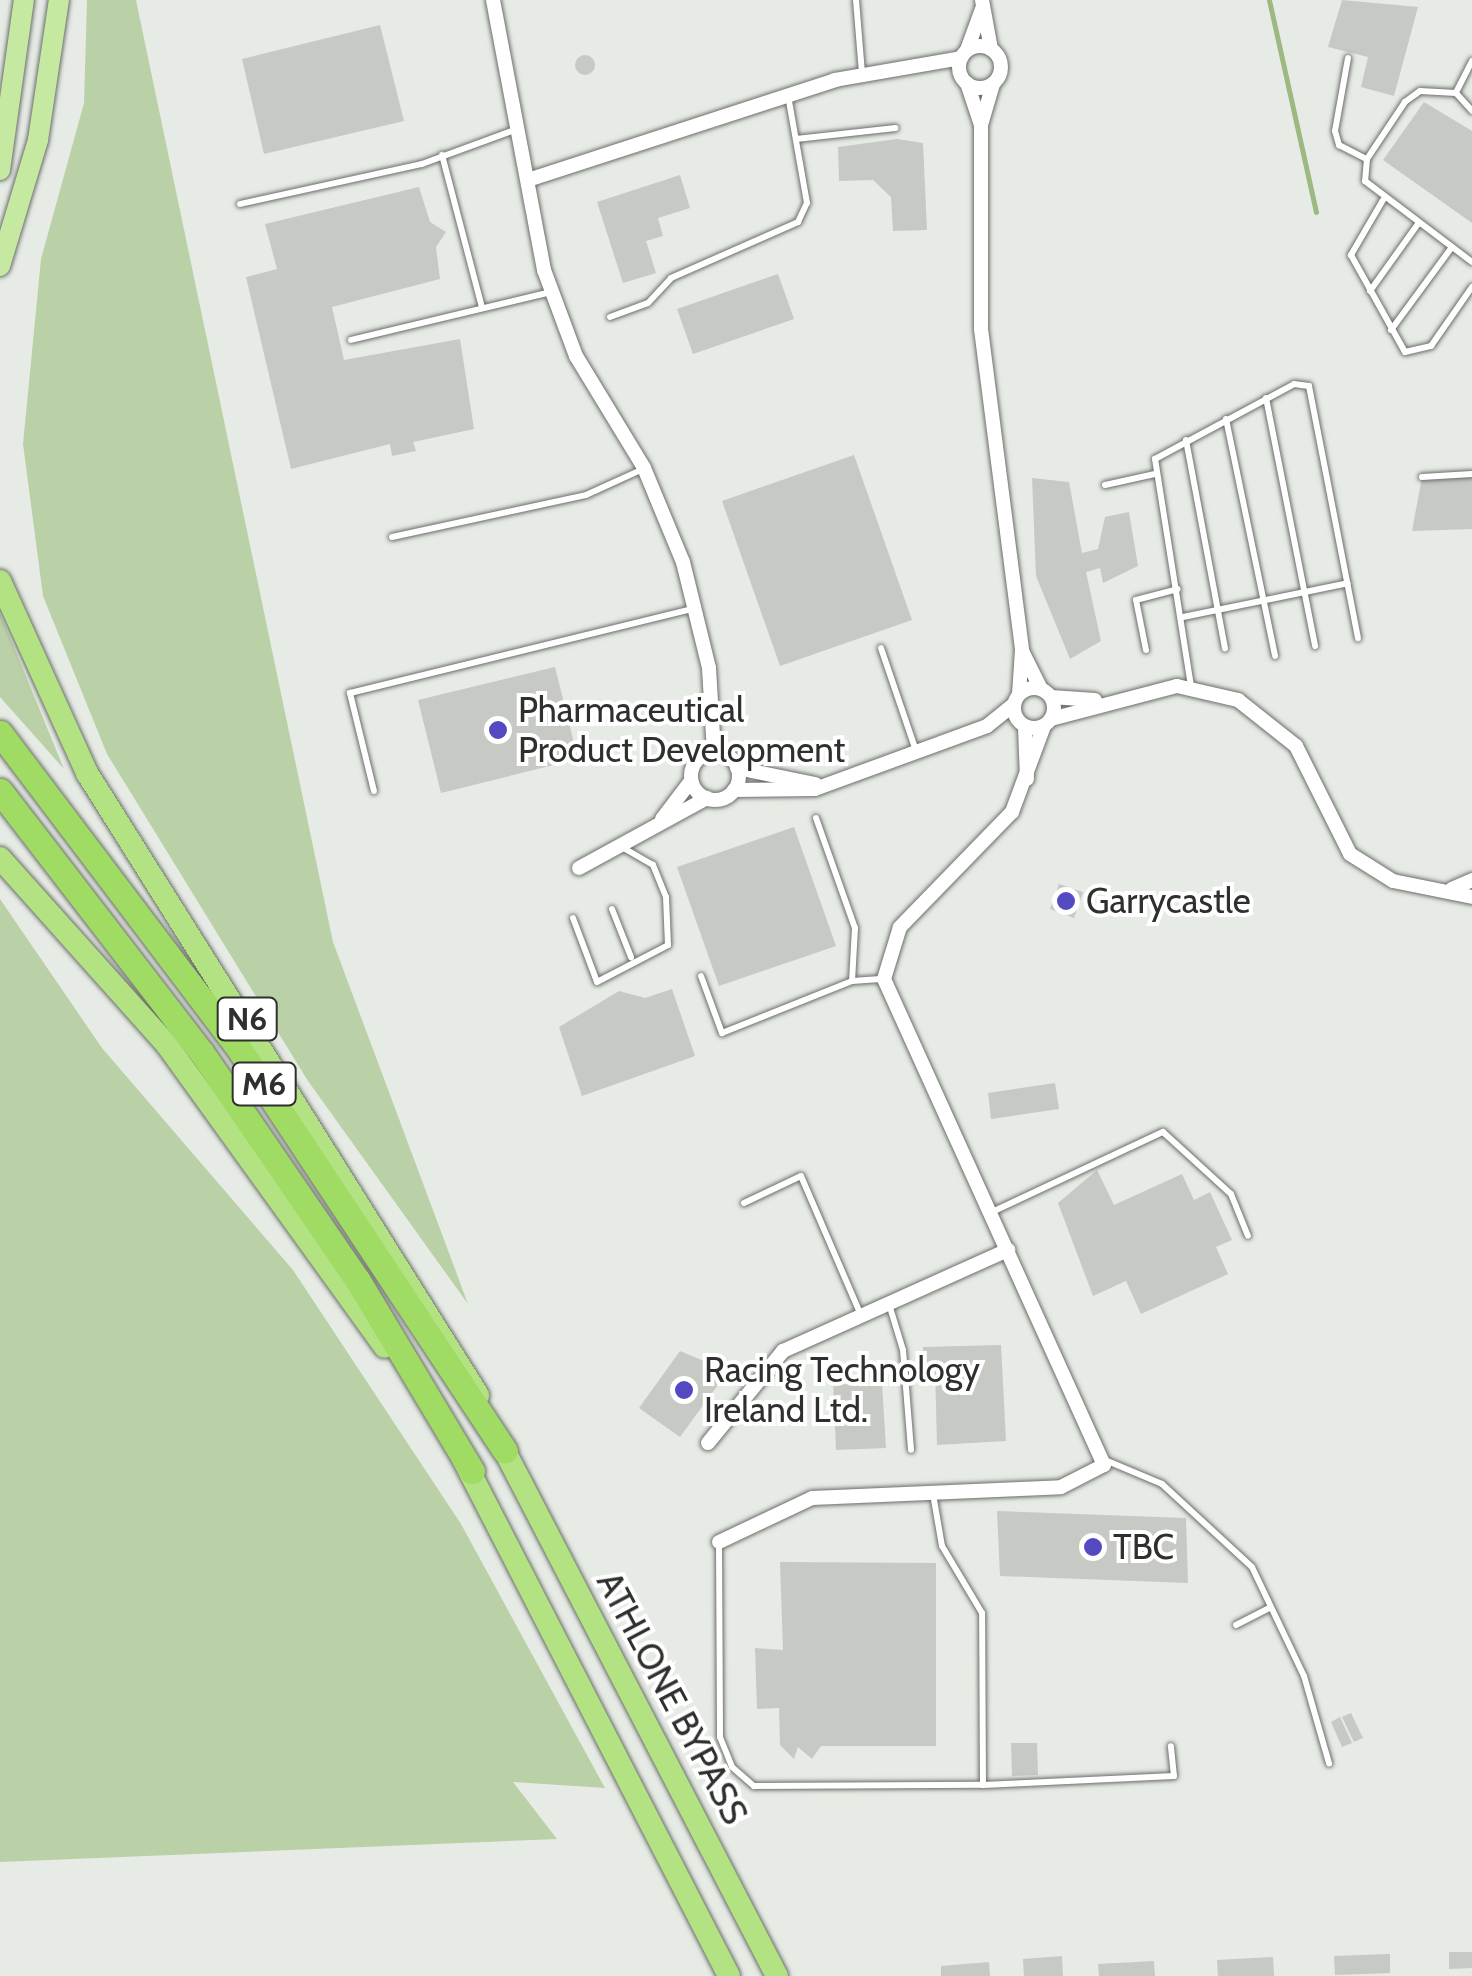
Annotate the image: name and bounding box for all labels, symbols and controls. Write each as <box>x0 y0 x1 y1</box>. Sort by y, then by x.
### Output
place label: Pharmaceutical Product Development <box>518 689 845 771</box>
marker: Pharmaceutical Product Development <box>487 719 509 741</box>
place label: Garrycastle <box>1086 880 1251 922</box>
marker: Garrycastle <box>1055 890 1077 912</box>
road number: N6 <box>214 992 280 1046</box>
road number: M6 <box>232 1057 296 1111</box>
place label: Racing Technology Ireland Ltd. <box>704 1349 980 1431</box>
marker: Racing Technology Ireland Ltd. <box>673 1379 695 1401</box>
place label: TBC <box>1113 1526 1174 1568</box>
marker: TBC <box>1082 1536 1104 1558</box>
street label: ATHLONE BYPASS <box>588 1565 756 1831</box>

